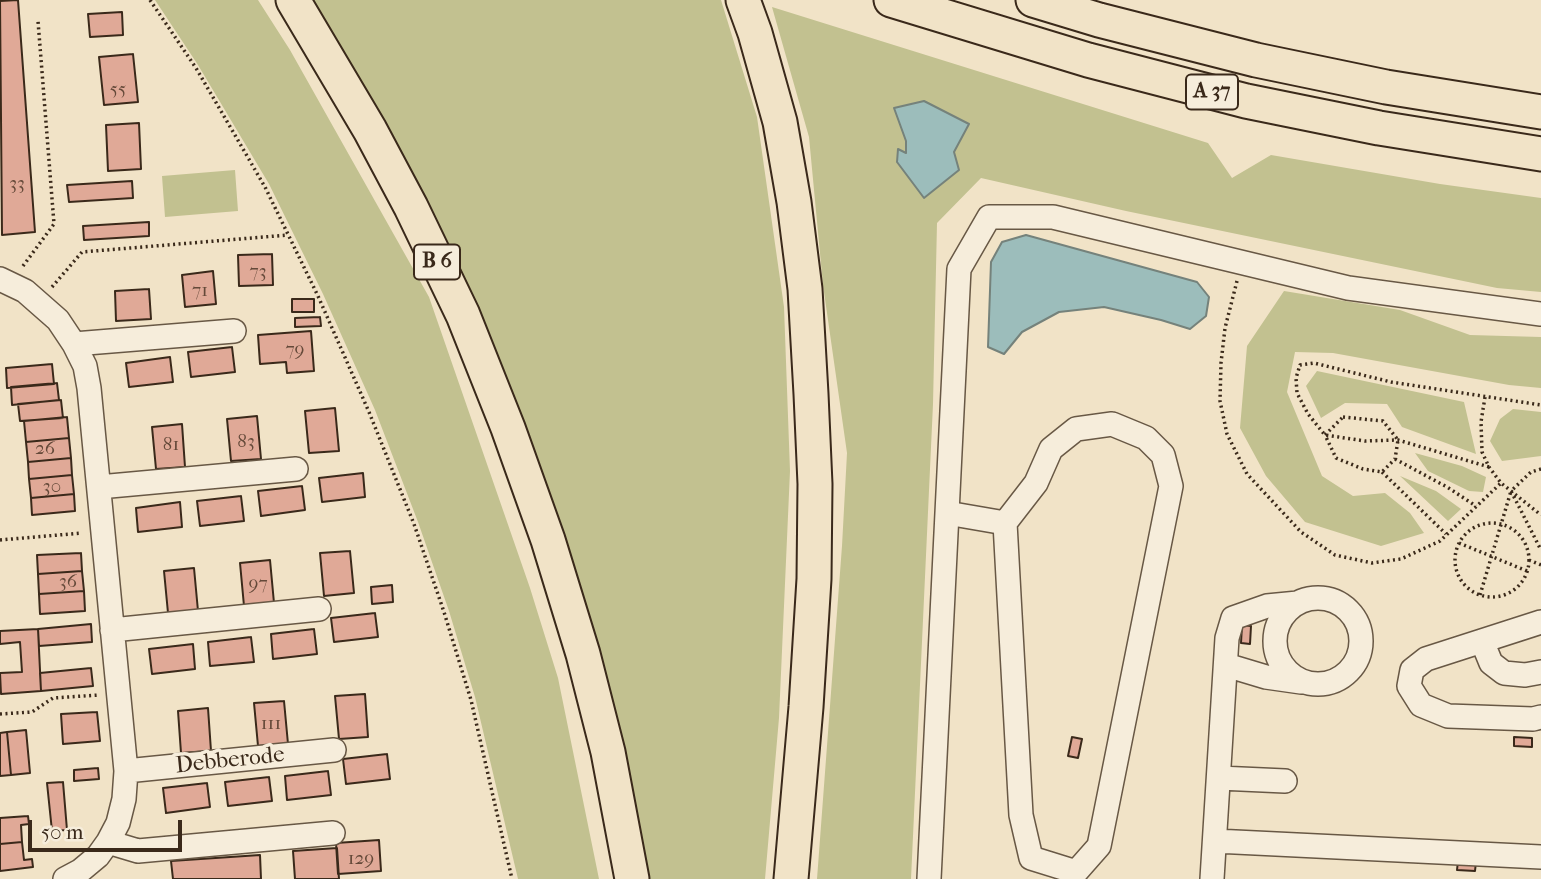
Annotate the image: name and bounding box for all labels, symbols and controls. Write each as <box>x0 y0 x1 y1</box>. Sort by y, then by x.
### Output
road number: A 37 <box>1186 74 1238 110</box>
house number: 55 <box>110 79 126 101</box>
house number: 33 <box>9 173 25 195</box>
road number: B 6 <box>414 244 460 280</box>
house number: 73 <box>250 261 266 283</box>
house number: 71 <box>192 280 208 302</box>
house number: 79 <box>285 339 305 361</box>
house number: 83 <box>237 431 255 453</box>
house number: 81 <box>163 434 179 456</box>
house number: 26 <box>35 438 55 460</box>
house number: 30 <box>43 476 61 498</box>
house number: 36 <box>59 571 77 593</box>
house number: 97 <box>248 573 268 595</box>
house number: 111 <box>261 713 281 735</box>
street label: Debberode <box>174 742 286 780</box>
scale bar <box>32 806 186 850</box>
text: 50 m <box>41 820 84 844</box>
house number: 129 <box>348 848 374 870</box>

